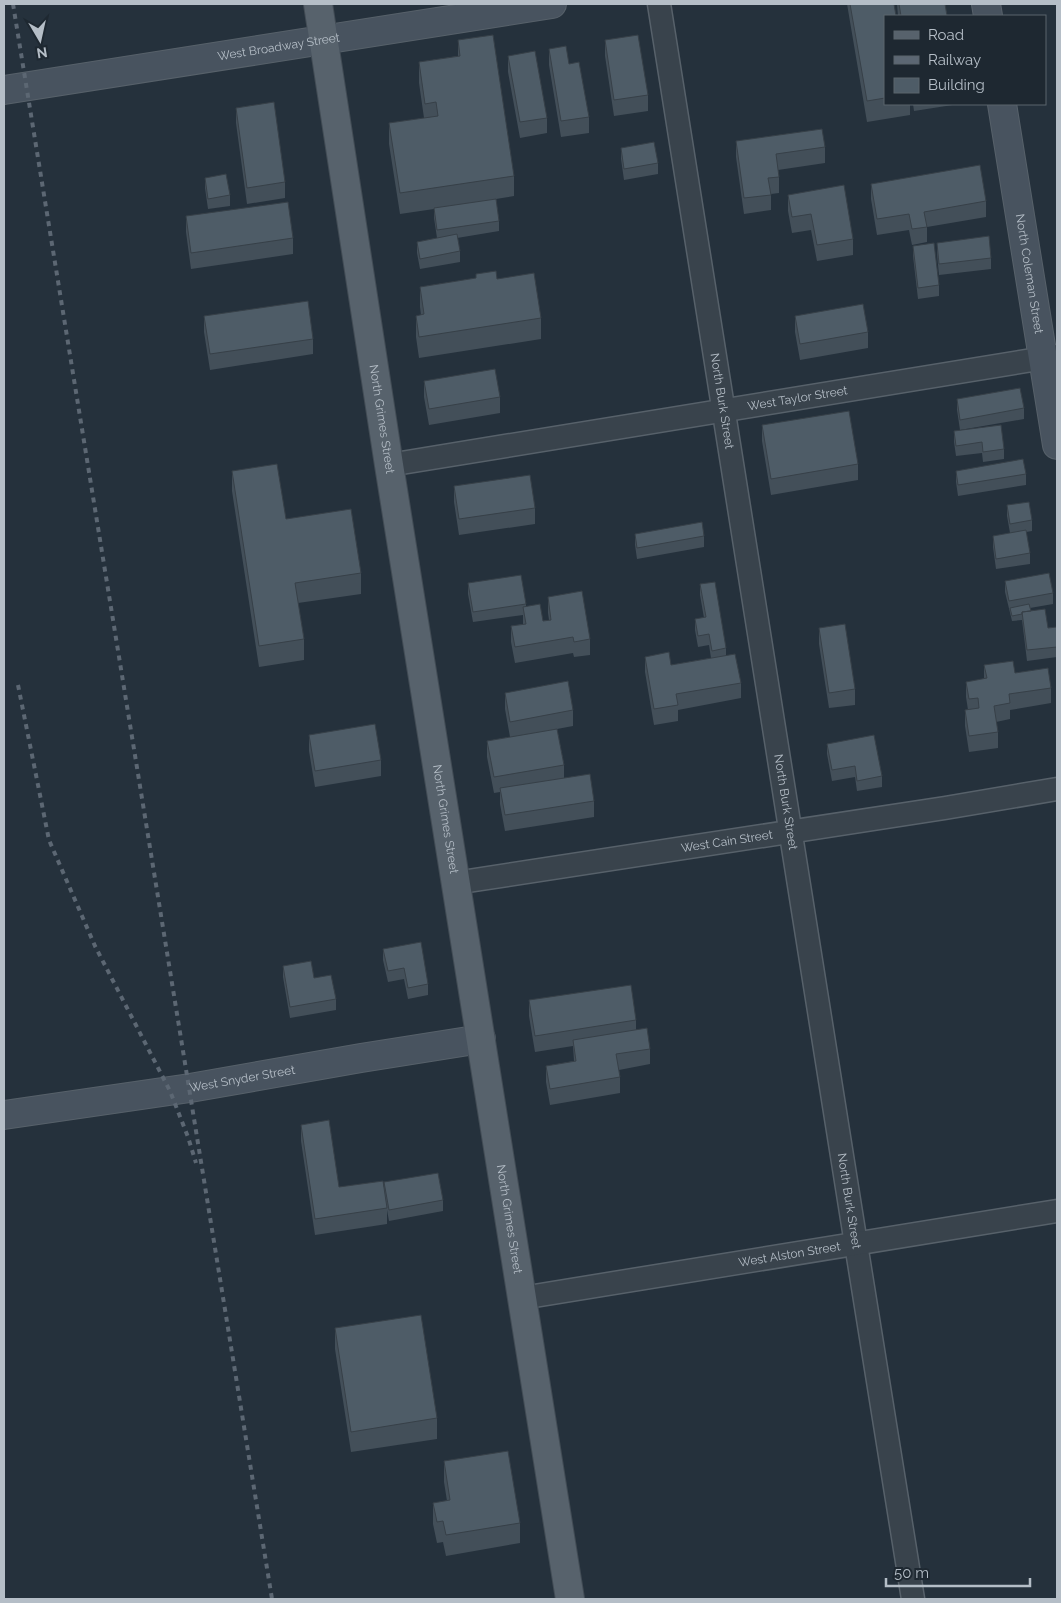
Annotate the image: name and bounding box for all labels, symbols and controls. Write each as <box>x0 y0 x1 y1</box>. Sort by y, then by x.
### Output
north arrow <box>15 15 65 65</box>
legend <box>884 15 1046 105</box>
text: Road <box>928 26 964 44</box>
street label: West Broadway Street <box>217 30 341 63</box>
text: N <box>36 44 49 62</box>
text: Railway <box>928 51 981 69</box>
text: Building <box>928 76 985 94</box>
street label: North Coleman Street <box>1013 213 1046 335</box>
street label: North Burk Street <box>708 352 737 450</box>
street label: North Grimes Street <box>367 364 397 475</box>
street label: West Taylor Street <box>747 383 849 413</box>
street label: North Burk Street <box>771 753 800 851</box>
street label: North Grimes Street <box>430 764 461 875</box>
street label: West Cain Street <box>680 827 774 855</box>
street label: West Snyder Street <box>188 1063 296 1095</box>
street label: North Burk Street <box>835 1152 864 1250</box>
street label: North Grimes Street <box>494 1163 525 1275</box>
street label: West Alston Street <box>738 1239 841 1270</box>
scale bar <box>886 1556 1030 1588</box>
text: 50 m <box>894 1564 929 1582</box>

